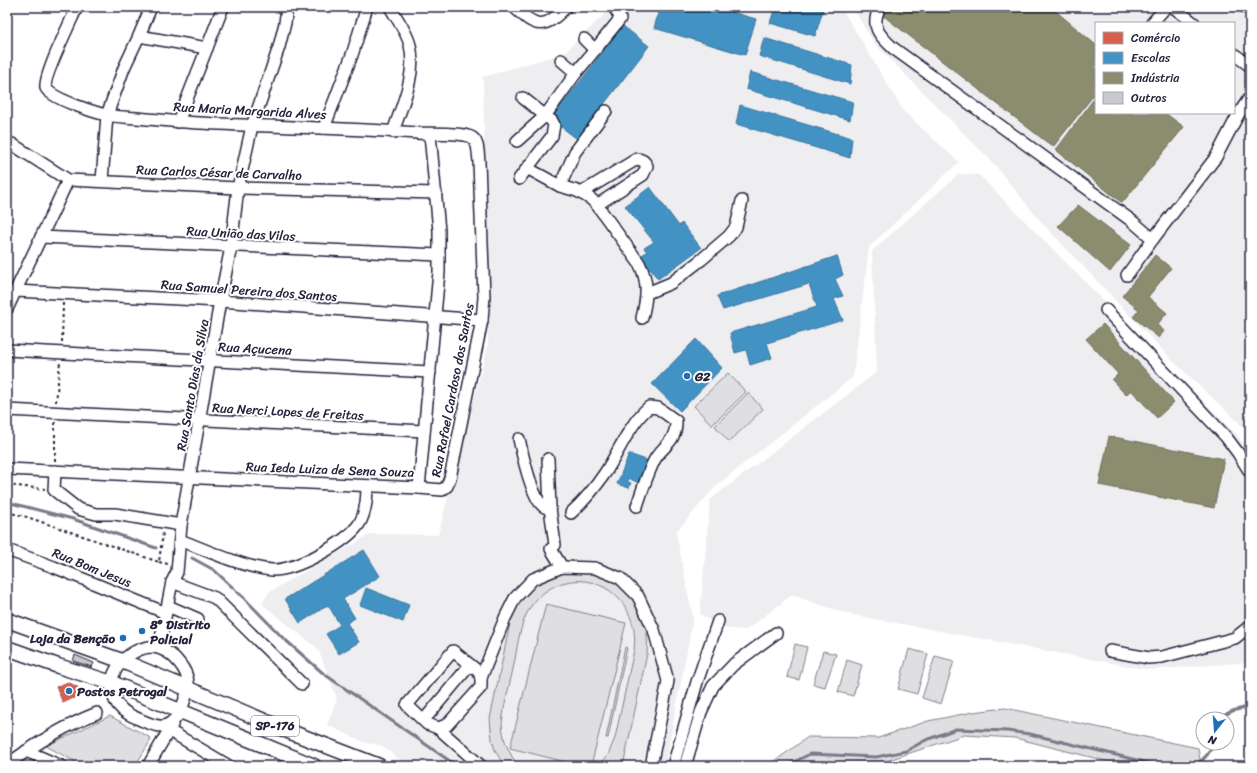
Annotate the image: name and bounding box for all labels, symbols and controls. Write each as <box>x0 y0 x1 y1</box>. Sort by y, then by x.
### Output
legend <box>1095 22 1235 114</box>
text: Comércio <box>1131 27 1180 49</box>
text: Escolas <box>1131 47 1171 69</box>
text: Indústria <box>1130 67 1180 89</box>
text: Outros <box>1131 87 1166 109</box>
street label: Rua Maria Margarida Alves <box>173 95 327 126</box>
street label: Rua Carlos César de Carvalho <box>136 158 303 187</box>
street label: Rua União das Vilas <box>186 219 296 248</box>
street label: Rua Samuel Pereira dos Santos <box>160 273 338 308</box>
street label: Rua Rafael Cardoso dos Santos <box>424 300 481 479</box>
street label: Rua Santo Dias da Silva <box>170 317 215 453</box>
street label: Rua Açucena <box>218 335 293 362</box>
place label: G2 <box>694 365 711 388</box>
marker: G2 <box>682 371 692 381</box>
street label: Rua Nerci Lopes de Freitas <box>212 396 364 427</box>
street label: Rua Ieda Luiza de Sena Souza <box>245 455 415 484</box>
street label: Rua Bom Jesus <box>49 541 136 594</box>
place label: 8º Distrito Policial <box>149 613 211 651</box>
marker: 8º Distrito Policial <box>137 626 147 636</box>
place label: Loja da Benção <box>30 627 115 650</box>
marker: Loja da Benção <box>118 633 128 643</box>
place label: Postos Petrogal <box>77 680 168 703</box>
marker: Postos Petrogal <box>64 686 74 696</box>
north arrow <box>1195 711 1235 751</box>
road number: SP-176 <box>251 716 299 736</box>
text: N <box>1205 730 1220 751</box>

